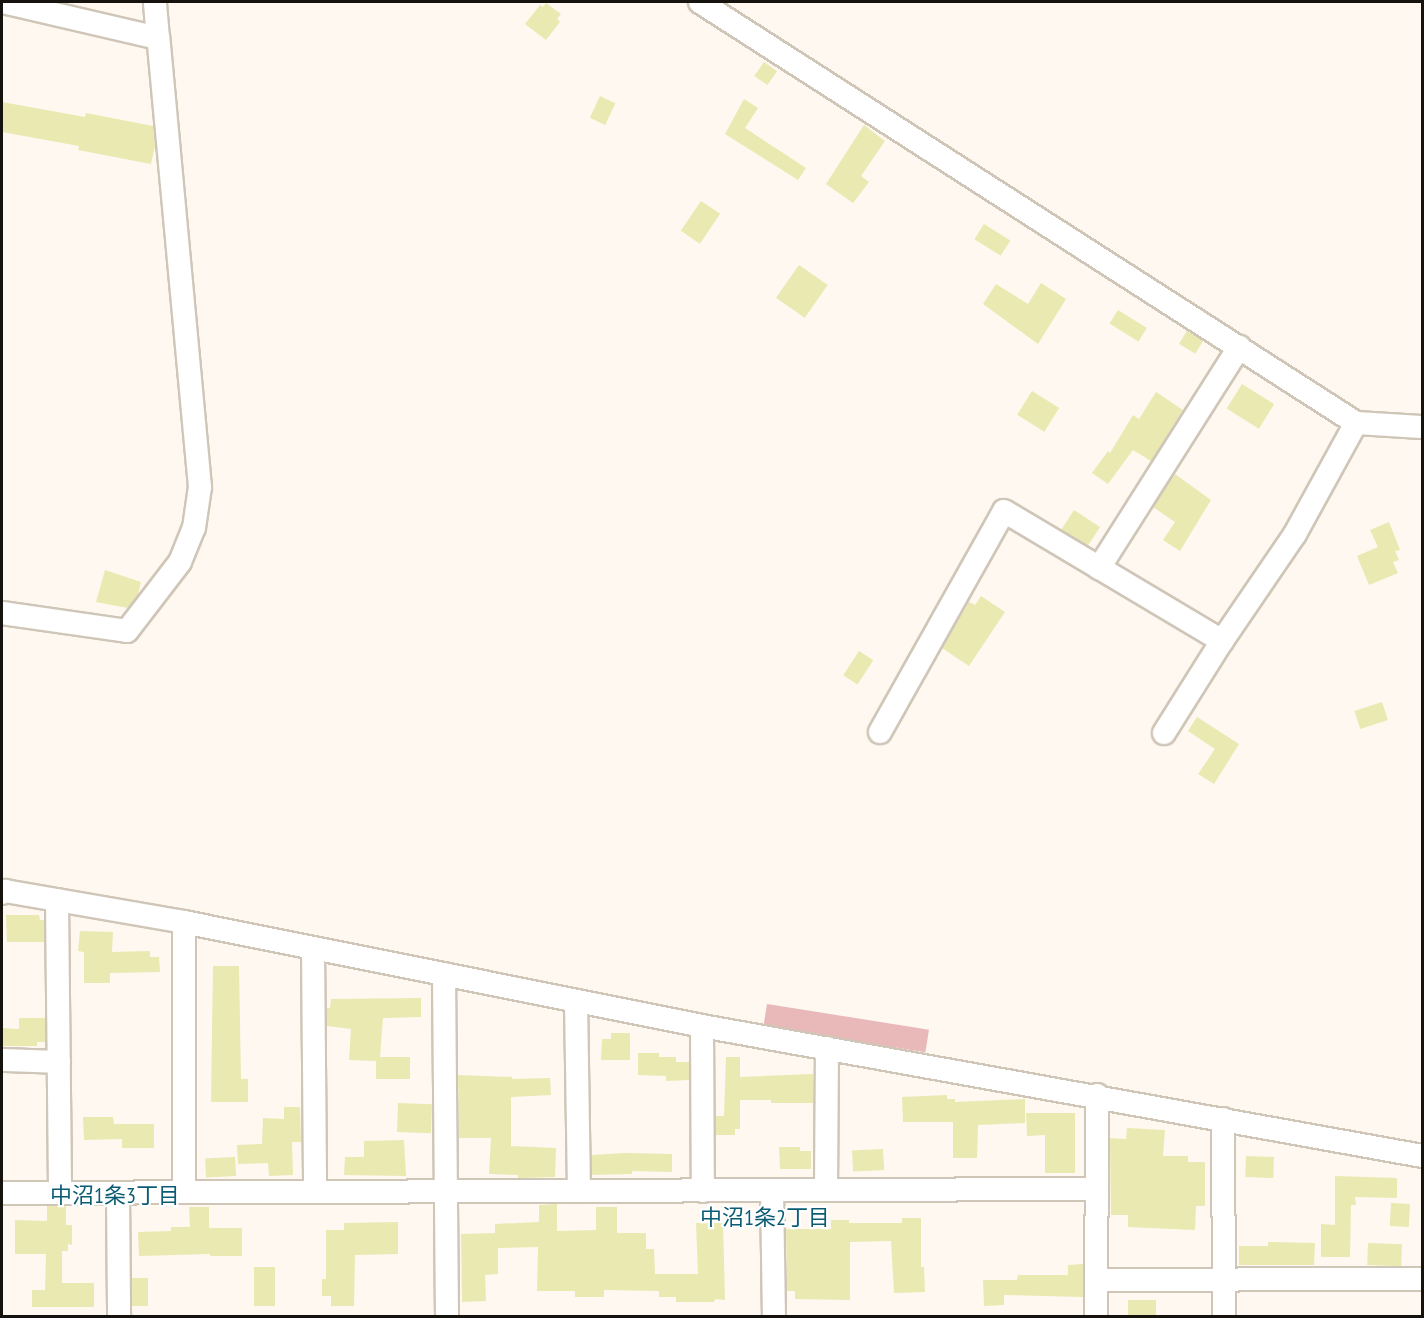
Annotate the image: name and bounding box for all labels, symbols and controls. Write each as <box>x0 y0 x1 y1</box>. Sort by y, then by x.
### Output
district label: 中沼1条3丁目 <box>50 1183 180 1209</box>
district label: 中沼1条2丁目 <box>700 1205 830 1231</box>

